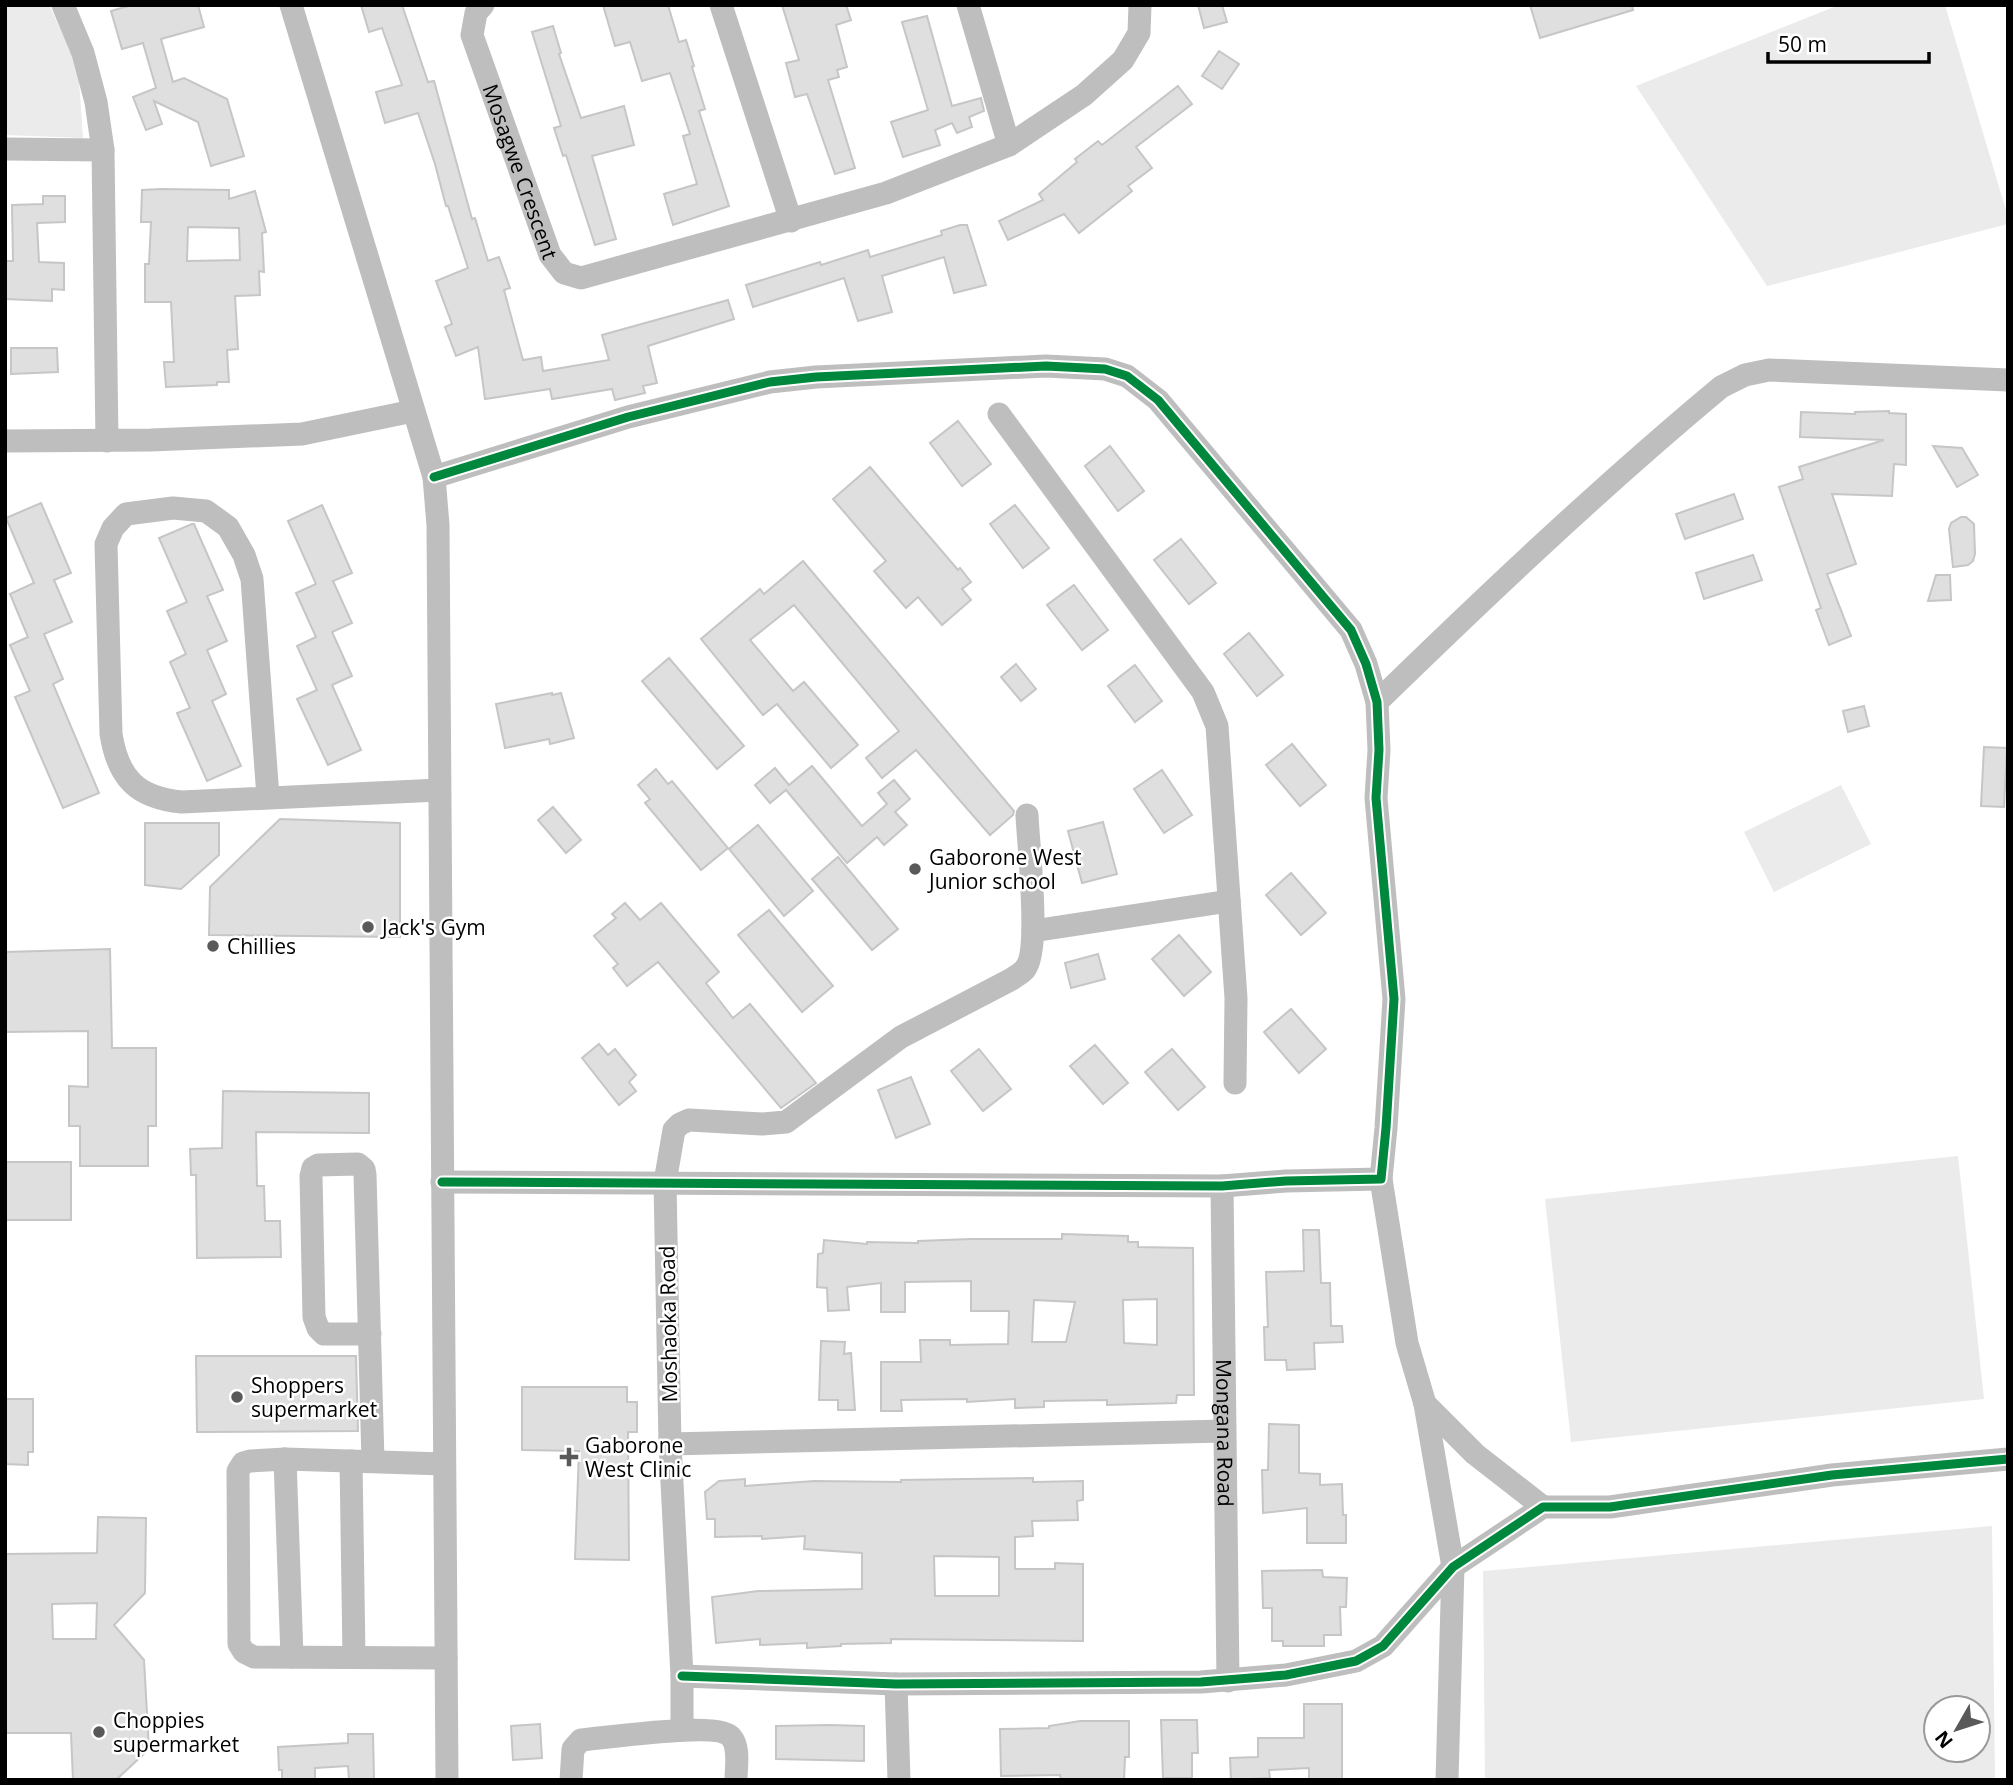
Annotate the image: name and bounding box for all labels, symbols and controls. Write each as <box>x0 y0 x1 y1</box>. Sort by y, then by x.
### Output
scale bar <box>1768 21 1929 65</box>
text: 50 m <box>1778 30 1827 58</box>
street label: Mosagwe Crescent <box>477 80 564 263</box>
place label: Gaborone West Junior school <box>927 843 1081 895</box>
marker: Gaborone West Junior school <box>907 861 923 877</box>
place label: Jack's Gym <box>380 913 486 941</box>
marker: Jack's Gym <box>360 919 376 935</box>
place label: Chillies <box>227 932 296 960</box>
marker: Chillies <box>205 938 221 954</box>
street label: Moshaoka Road <box>653 1245 683 1403</box>
street label: Mongana Road <box>1210 1359 1240 1507</box>
place label: Shoppers supermarket <box>251 1371 377 1423</box>
marker: Shoppers supermarket <box>229 1389 245 1405</box>
place label: Gaborone West Clinic <box>585 1431 691 1483</box>
marker: Gaborone West Clinic <box>559 1447 579 1467</box>
north arrow <box>1922 1694 1992 1764</box>
place label: Choppies supermarket <box>113 1706 239 1758</box>
marker: Choppies supermarket <box>91 1724 107 1740</box>
text: N <box>1929 1726 1959 1754</box>

